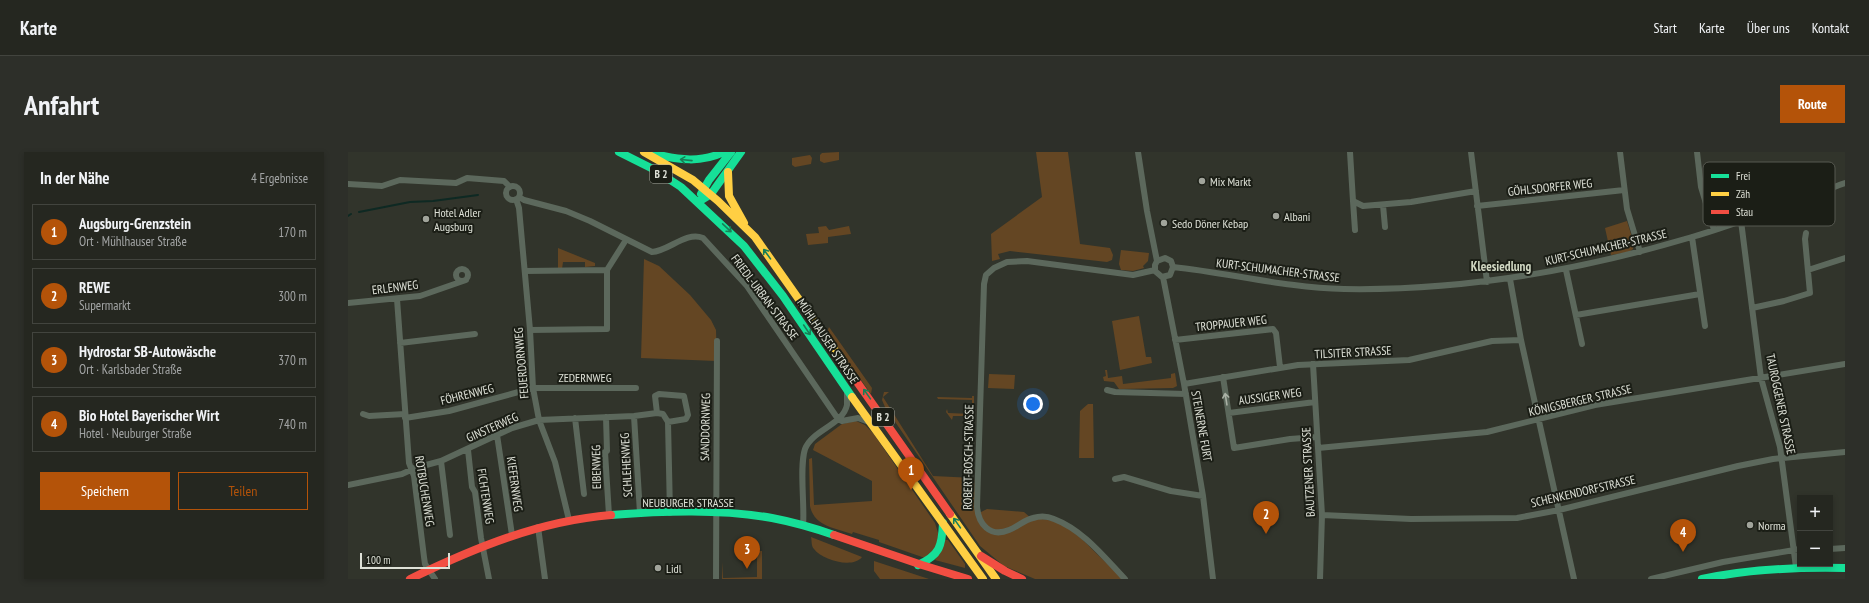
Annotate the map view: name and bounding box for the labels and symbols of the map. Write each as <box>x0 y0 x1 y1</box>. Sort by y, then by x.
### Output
one-way arrow <box>680 156 693 164</box>
legend <box>1703 162 1835 226</box>
road number: B 2 <box>650 165 672 183</box>
text: Frei <box>1736 169 1751 183</box>
place label: Mix Markt <box>1210 174 1252 189</box>
street label: GÖHLSDORFER WEG <box>1507 175 1593 199</box>
marker: Mix Markt <box>1197 176 1207 186</box>
text: Zäh <box>1736 187 1750 201</box>
place label: Hotel Adler Augsburg <box>434 205 481 234</box>
text: Stau <box>1736 205 1753 219</box>
place label: Albani <box>1284 209 1310 224</box>
marker: Albani <box>1271 211 1281 221</box>
marker: Hotel Adler Augsburg <box>421 214 431 224</box>
place label: Sedo Döner Kebap <box>1172 216 1248 231</box>
marker: Sedo Döner Kebap <box>1159 218 1169 228</box>
one-way arrow <box>722 224 732 233</box>
street label: KURT-SCHUMACHER-STRASSE <box>1544 226 1668 268</box>
one-way arrow <box>763 249 771 260</box>
street label: FRIEDL-URBAN-STRASSE <box>728 251 802 343</box>
street label: KURT-SCHUMACHER-STRASSE <box>1215 255 1341 285</box>
district label: Kleesiedlung <box>1471 258 1531 275</box>
street label: ERLENWEG <box>371 277 419 297</box>
street label: MÜHLHAUSER STRASSE <box>794 296 862 386</box>
street label: TROPPAUER WEG <box>1194 312 1268 334</box>
one-way arrow <box>803 325 811 336</box>
street label: FEUERDORNWEG <box>510 327 532 399</box>
street label: TILSITER STRASSE <box>1314 342 1392 362</box>
street label: TAUROGGENER STRASSE <box>1763 352 1799 456</box>
street label: ZEDERNWEG <box>558 370 612 385</box>
street label: FÖHRENWEG <box>439 380 495 408</box>
street label: KÖNIGSBERGER STRASSE <box>1527 381 1633 419</box>
street label: AUSSIGER WEG <box>1238 384 1302 408</box>
one-way arrow <box>863 388 871 399</box>
street label: STEINERNE FURT <box>1188 389 1216 463</box>
street label: SANDDORNWEG <box>697 393 713 461</box>
one-way arrow <box>1222 393 1230 406</box>
your location <box>1023 394 1043 414</box>
street label: ROBERT-BOSCH-STRASSE <box>960 404 976 510</box>
road number: B 2 <box>872 408 894 426</box>
street label: GINSTERWEG <box>464 409 520 445</box>
street label: BAUTZENER STRASSE <box>1298 427 1318 517</box>
street label: SCHLEHENWEG <box>617 432 635 498</box>
street label: EIBENWEG <box>588 445 604 489</box>
street label: ROTBUCHENWEG <box>412 455 438 528</box>
street label: KIEFERNWEG <box>504 456 526 513</box>
pin: 1 <box>898 457 924 490</box>
street label: FICHTENWEG <box>474 467 498 525</box>
street label: SCHENKENDORFSTRASSE <box>1529 472 1637 510</box>
street label: NEUBURGER STRASSE <box>642 495 734 510</box>
pin: 2 <box>1253 501 1279 534</box>
one-way arrow <box>953 518 961 529</box>
place label: Norma <box>1758 518 1786 533</box>
pin: 4 <box>1670 519 1696 552</box>
marker: Norma <box>1745 520 1755 530</box>
pin: 3 <box>734 536 760 569</box>
scale bar <box>360 551 450 570</box>
place label: Lidl <box>666 561 682 576</box>
marker: Lidl <box>653 563 663 573</box>

